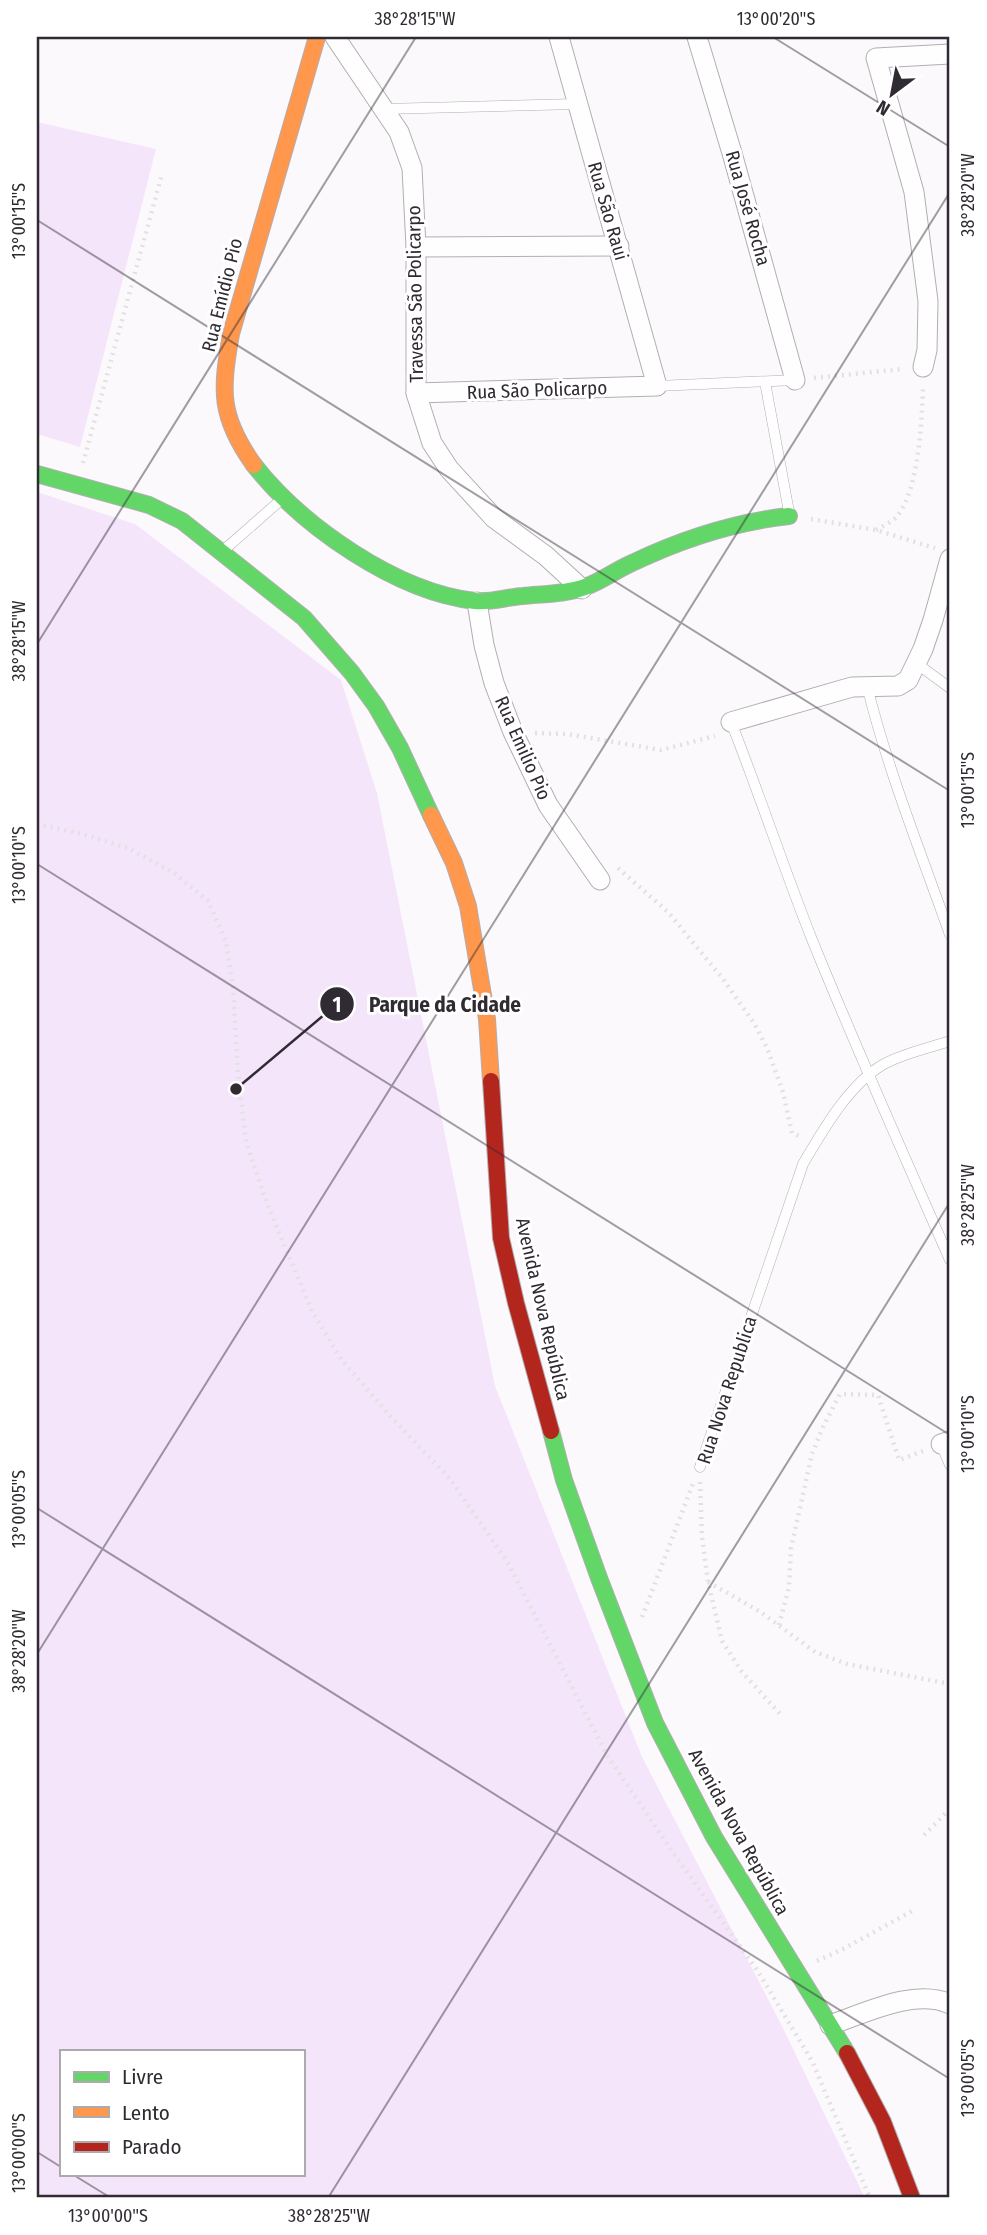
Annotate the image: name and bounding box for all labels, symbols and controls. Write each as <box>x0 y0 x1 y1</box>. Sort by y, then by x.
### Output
text: 38°28'15"W <box>375 8 456 30</box>
text: 13°00'20"S <box>737 8 815 30</box>
north arrow <box>858 60 928 130</box>
text: N <box>872 95 894 121</box>
street label: Rua José Rocha <box>721 148 775 268</box>
text: 38°28'20"W <box>957 153 979 237</box>
street label: Rua São Raui <box>583 159 633 263</box>
text: 13°00'15"S <box>8 183 30 259</box>
street label: Travessa São Policarpo <box>402 205 428 383</box>
street label: Rua Emídio Pio <box>197 236 247 354</box>
street label: Rua São Policarpo <box>466 376 608 404</box>
text: 38°28'15"W <box>8 600 30 681</box>
street label: Rua Emilio Pio <box>490 693 556 803</box>
text: 13°00'15"S <box>957 752 979 828</box>
text: 13°00'10"S <box>8 826 30 904</box>
callout: Parque da Cidade <box>320 983 535 1025</box>
text: 1 <box>333 992 341 1018</box>
text: Parque da Cidade <box>369 992 521 1018</box>
text: 38°28'25"W <box>957 1164 979 1246</box>
street label: Avenida Nova República <box>511 1215 575 1403</box>
street label: Rua Nova Republica <box>692 1313 762 1467</box>
text: 13°00'10"S <box>957 1395 979 1473</box>
text: 13°00'05"S <box>8 1470 30 1548</box>
text: 38°28'20"W <box>8 1609 30 1693</box>
street label: Avenida Nova República <box>684 1745 794 1919</box>
text: 13°00'05"S <box>957 2039 979 2117</box>
legend <box>60 2050 304 2176</box>
text: Livre <box>122 2064 163 2090</box>
text: Lento <box>122 2100 170 2126</box>
text: 13°00'00"S <box>8 2113 30 2193</box>
text: Parado <box>122 2134 181 2160</box>
text: 13°00'00"S <box>68 2205 148 2227</box>
text: 38°28'25"W <box>288 2205 370 2227</box>

